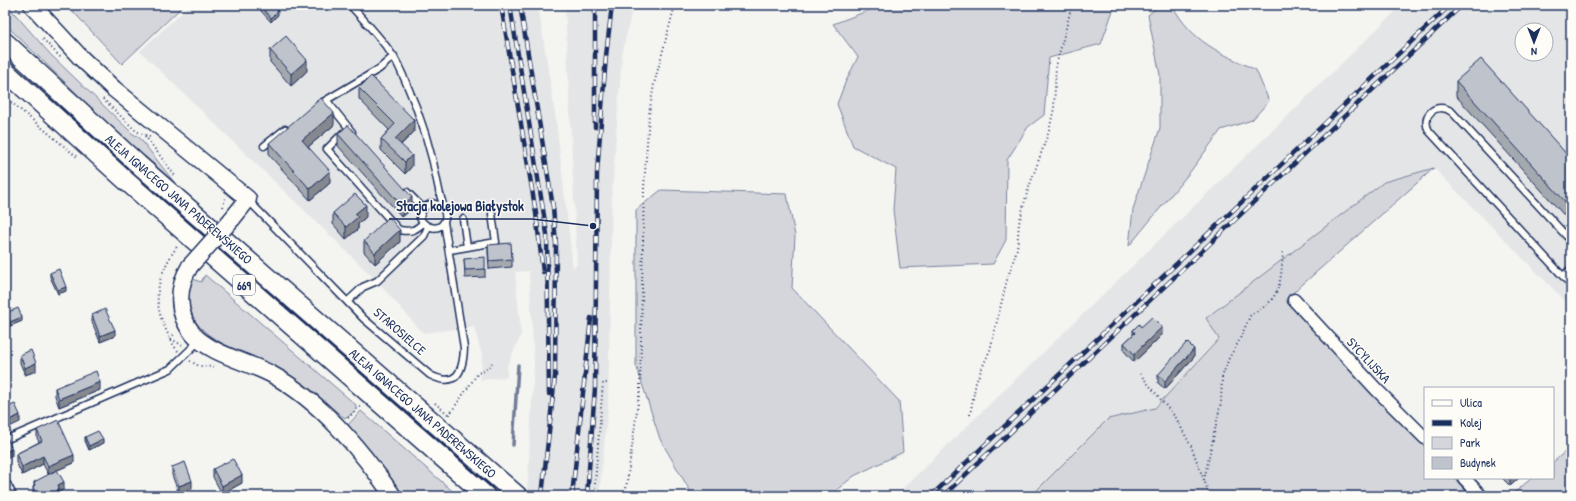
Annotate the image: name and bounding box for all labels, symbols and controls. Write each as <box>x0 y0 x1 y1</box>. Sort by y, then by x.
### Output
north arrow <box>1514 22 1554 62</box>
text: N <box>1531 45 1537 59</box>
street label: ALEJA IGNACEGO JANA PADEREWSKIEGO <box>102 130 256 268</box>
callout: Stacja kolejowa Białystok <box>389 193 532 219</box>
text: Stacja kolejowa Białystok <box>396 196 524 217</box>
road number: 669 <box>233 275 255 295</box>
street label: STAROSIELCE <box>370 303 430 359</box>
street label: SYCYLIJSKA <box>1343 333 1395 387</box>
street label: ALEJA IGNACEGO JANA PADEREWSKIEGO <box>346 344 500 482</box>
legend <box>1424 387 1554 479</box>
text: Ulica <box>1460 394 1482 411</box>
text: Kolej <box>1460 414 1482 431</box>
text: Park <box>1460 434 1480 451</box>
text: Budynek <box>1460 454 1496 471</box>

